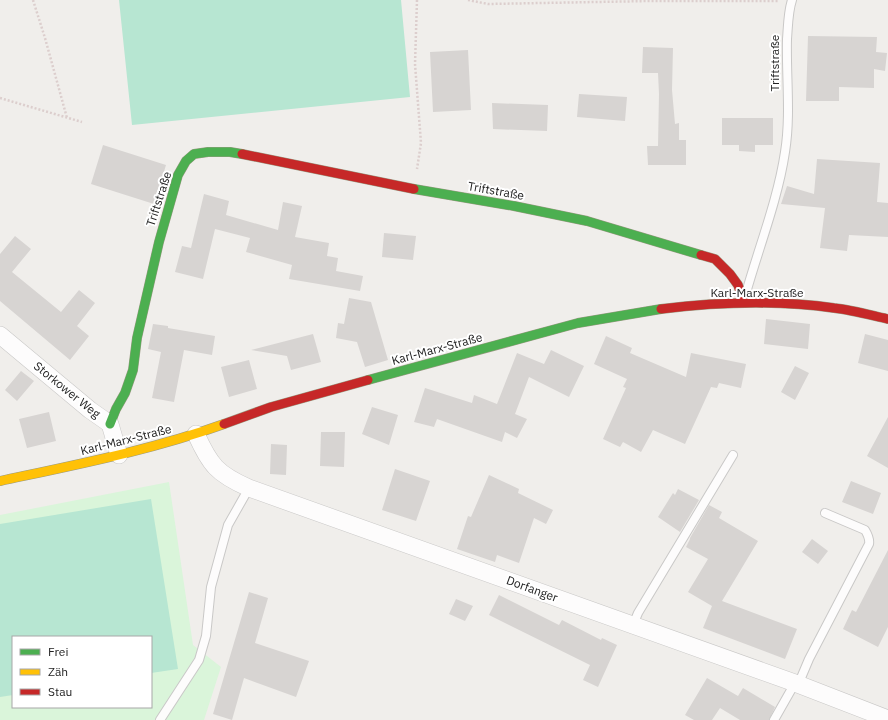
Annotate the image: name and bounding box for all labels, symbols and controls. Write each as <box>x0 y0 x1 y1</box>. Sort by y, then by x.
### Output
street label: Triftstraße <box>767 34 782 91</box>
street label: Triftstraße <box>143 169 175 228</box>
street label: Triftstraße <box>467 178 526 203</box>
street label: Karl-Marx-Straße <box>710 285 804 300</box>
street label: Karl-Marx-Straße <box>390 329 484 368</box>
street label: Storkower Weg <box>31 358 104 421</box>
street label: Karl-Marx-Straße <box>79 421 173 458</box>
street label: Dorfanger <box>504 572 560 605</box>
legend <box>12 636 152 708</box>
text: Frei <box>48 644 68 659</box>
text: Zäh <box>48 664 68 679</box>
text: Stau <box>48 684 72 699</box>

